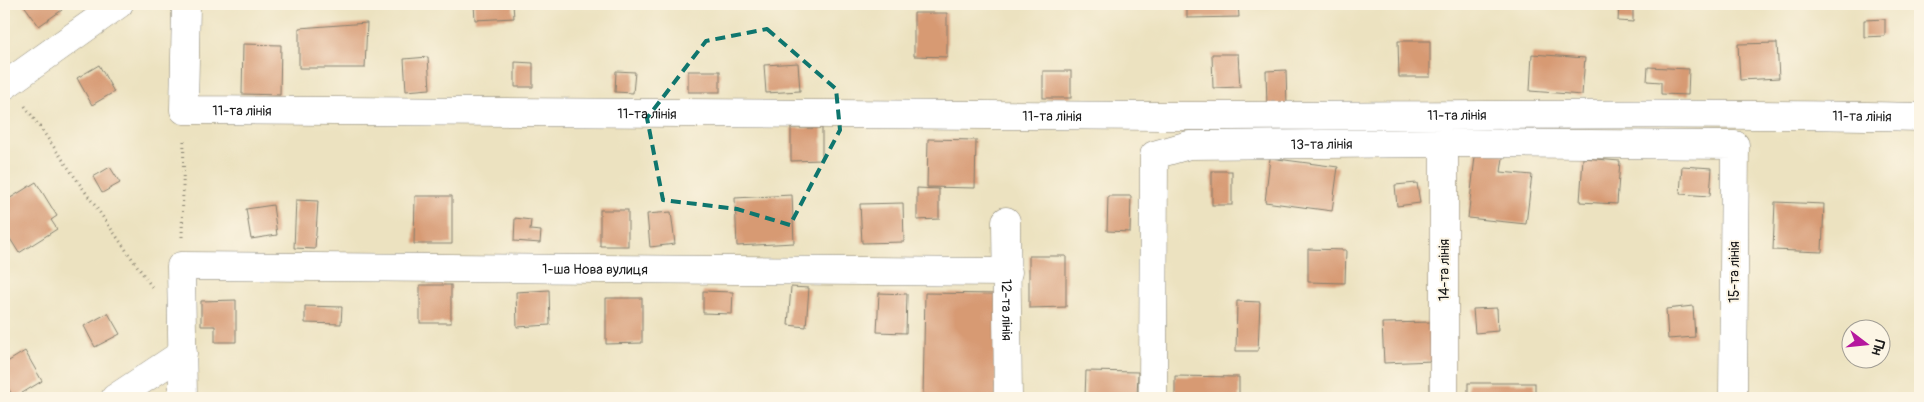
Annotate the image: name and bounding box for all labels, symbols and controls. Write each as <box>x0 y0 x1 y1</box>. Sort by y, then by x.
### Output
street label: 11-та лінія <box>212 102 272 119</box>
street label: 11-та лінія <box>617 105 677 122</box>
street label: 11-та лінія <box>1427 106 1487 124</box>
street label: 11-та лінія <box>1022 107 1082 124</box>
street label: 11-та лінія <box>1832 107 1892 125</box>
street label: 13-та лінія <box>1291 135 1353 153</box>
street label: 14-та лінія <box>1436 239 1453 301</box>
street label: 15-та лінія <box>1726 241 1743 303</box>
street label: 1-ша Нова вулиця <box>542 260 648 278</box>
street label: 12-та лінія <box>998 279 1016 341</box>
north arrow <box>1842 320 1892 370</box>
text: Пн <box>1868 338 1888 357</box>

